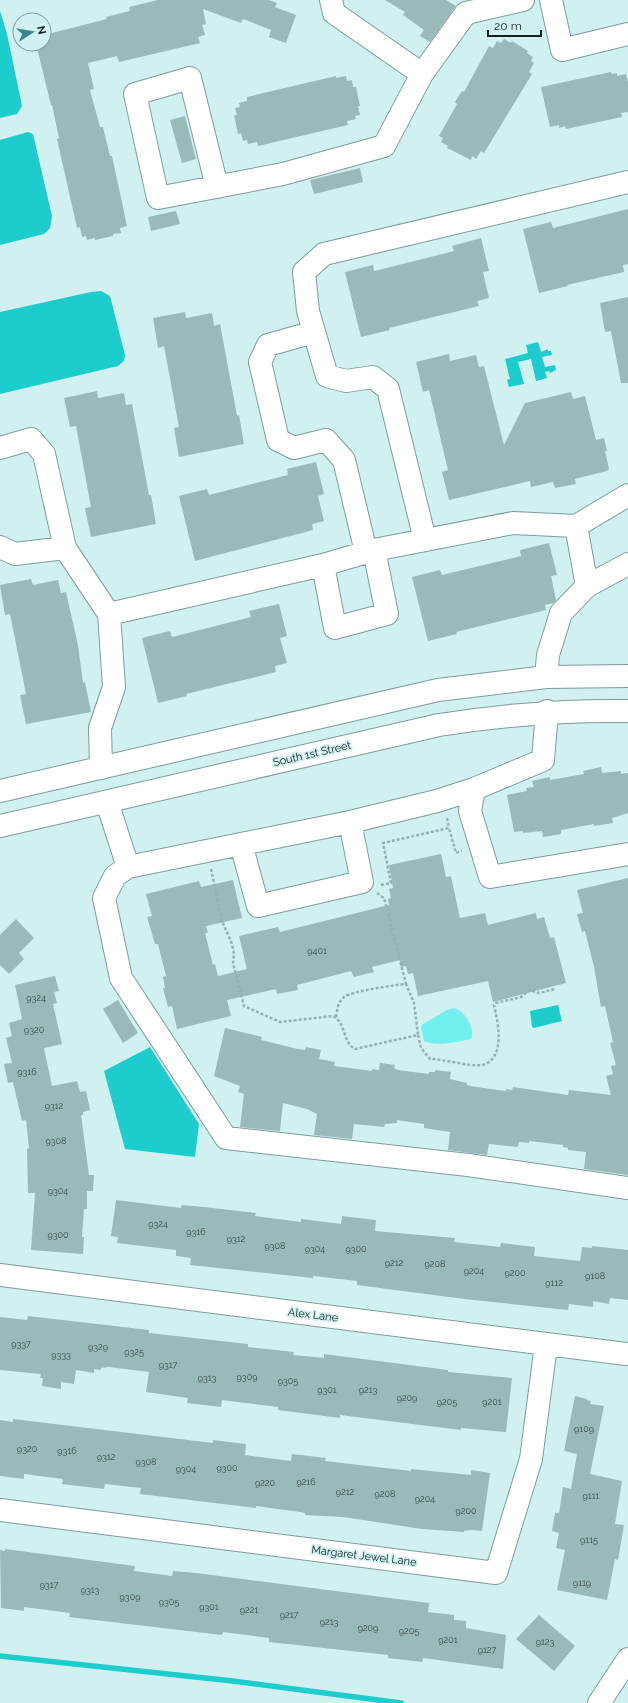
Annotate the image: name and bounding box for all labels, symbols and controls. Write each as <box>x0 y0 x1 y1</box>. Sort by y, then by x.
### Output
north arrow <box>12 12 52 52</box>
scale bar <box>488 12 541 38</box>
text: 20 m <box>494 19 522 33</box>
text: N <box>34 25 49 35</box>
street label: South 1st Street <box>272 739 353 769</box>
house number: 9401 <box>307 946 327 956</box>
house number: 9324 <box>26 993 46 1003</box>
house number: 9320 <box>24 1025 45 1035</box>
house number: 9316 <box>17 1067 37 1077</box>
house number: 9312 <box>45 1101 64 1111</box>
house number: 9308 <box>46 1136 66 1146</box>
house number: 9304 <box>48 1186 68 1196</box>
house number: 9324 <box>148 1219 168 1229</box>
house number: 9316 <box>186 1227 206 1237</box>
house number: 9300 <box>47 1230 69 1240</box>
house number: 9312 <box>227 1234 246 1244</box>
house number: 9308 <box>265 1241 285 1251</box>
house number: 9304 <box>305 1244 325 1254</box>
house number: 9300 <box>345 1244 367 1254</box>
house number: 9212 <box>385 1258 404 1268</box>
house number: 9208 <box>425 1259 445 1269</box>
house number: 9204 <box>464 1266 484 1276</box>
house number: 9200 <box>505 1268 526 1278</box>
house number: 9108 <box>585 1271 605 1281</box>
house number: 9112 <box>545 1278 563 1288</box>
street label: Alex Lane <box>287 1305 339 1325</box>
house number: 9337 <box>11 1339 31 1349</box>
house number: 9329 <box>88 1342 108 1352</box>
house number: 9325 <box>124 1347 144 1357</box>
house number: 9333 <box>51 1350 71 1360</box>
house number: 9317 <box>159 1360 178 1370</box>
house number: 9309 <box>237 1372 257 1382</box>
house number: 9313 <box>198 1373 217 1383</box>
house number: 9305 <box>278 1376 298 1386</box>
house number: 9301 <box>317 1385 337 1395</box>
house number: 9213 <box>359 1385 378 1395</box>
house number: 9209 <box>397 1393 417 1403</box>
house number: 9205 <box>437 1397 457 1407</box>
house number: 9201 <box>482 1397 502 1407</box>
house number: 9109 <box>574 1424 594 1434</box>
house number: 9320 <box>17 1444 38 1454</box>
house number: 9316 <box>57 1446 77 1456</box>
house number: 9312 <box>97 1452 116 1462</box>
house number: 9308 <box>136 1457 156 1467</box>
house number: 9300 <box>216 1463 238 1473</box>
house number: 9304 <box>176 1464 196 1474</box>
house number: 9216 <box>296 1477 316 1487</box>
house number: 9220 <box>255 1478 276 1488</box>
house number: 9212 <box>336 1487 355 1497</box>
house number: 9208 <box>375 1489 395 1499</box>
house number: 9111 <box>583 1491 600 1501</box>
house number: 9204 <box>415 1494 435 1504</box>
house number: 9200 <box>456 1506 477 1516</box>
house number: 9115 <box>580 1535 598 1545</box>
street label: Margaret Jewel Lane <box>311 1543 418 1569</box>
house number: 9119 <box>573 1578 591 1588</box>
house number: 9317 <box>40 1580 59 1590</box>
house number: 9313 <box>81 1585 100 1595</box>
house number: 9309 <box>120 1592 140 1602</box>
house number: 9305 <box>159 1597 179 1607</box>
house number: 9301 <box>199 1602 219 1612</box>
house number: 9221 <box>240 1605 258 1615</box>
house number: 9217 <box>280 1610 298 1620</box>
house number: 9213 <box>320 1617 339 1627</box>
house number: 9209 <box>358 1623 378 1633</box>
house number: 9205 <box>399 1626 419 1636</box>
house number: 9201 <box>438 1635 458 1645</box>
house number: 9123 <box>536 1637 555 1647</box>
house number: 9127 <box>478 1645 496 1655</box>

